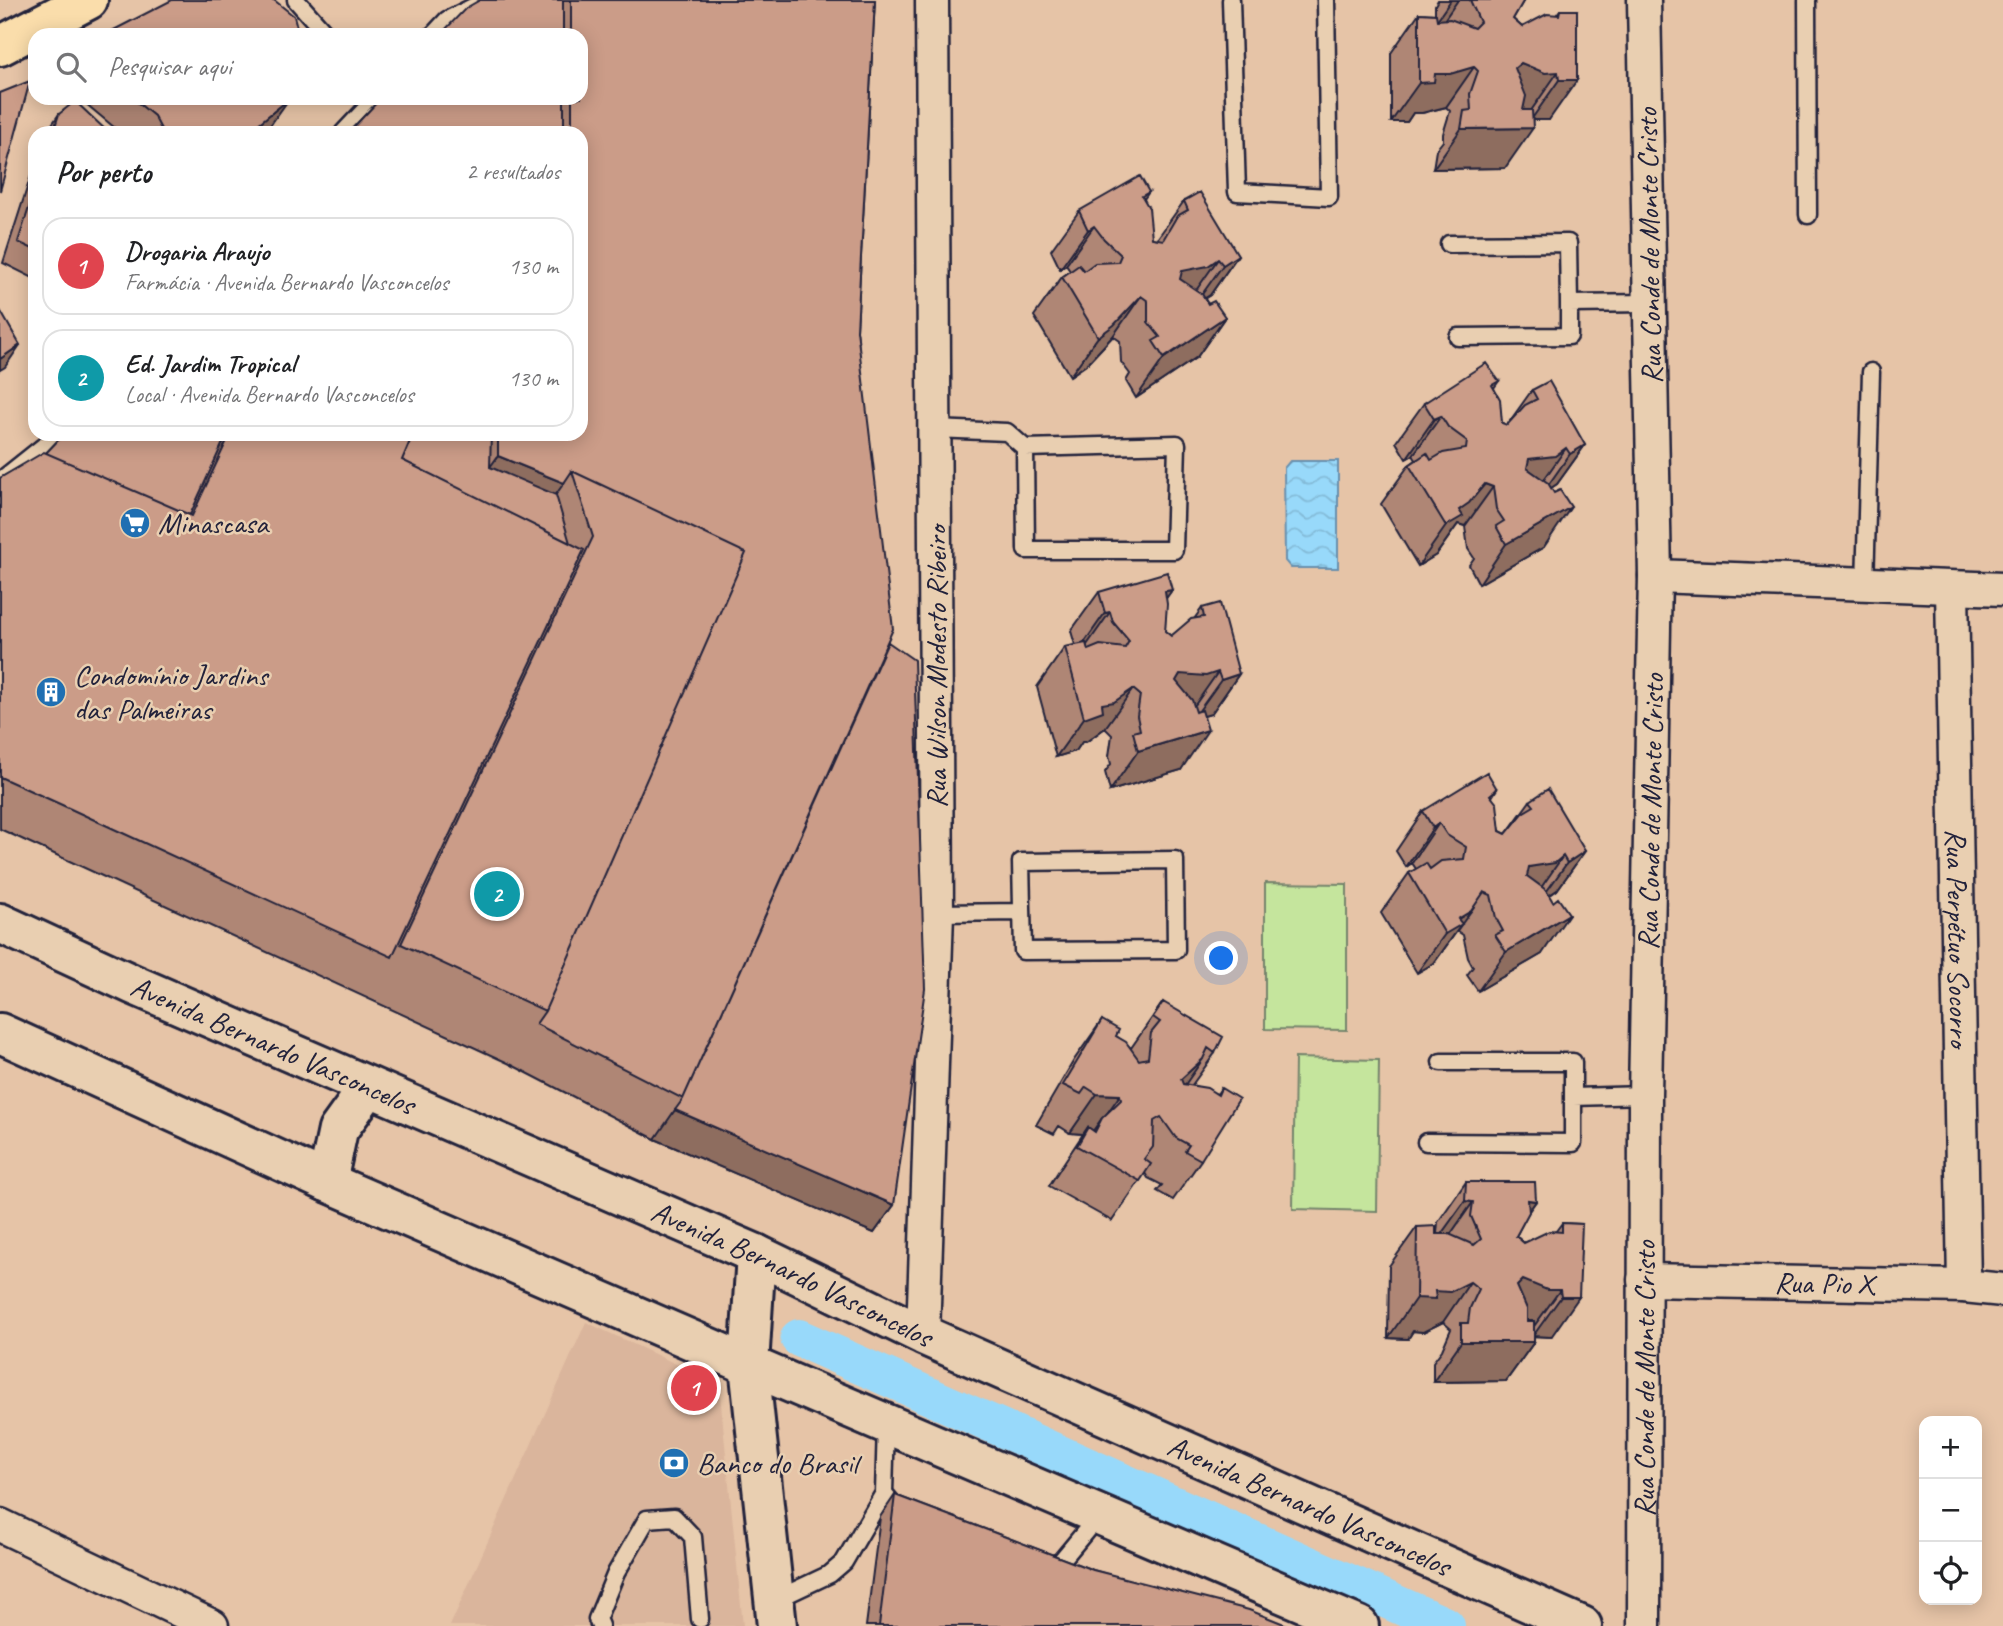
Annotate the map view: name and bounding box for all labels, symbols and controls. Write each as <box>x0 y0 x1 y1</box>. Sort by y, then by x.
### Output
search box <box>28 28 588 105</box>
icon: search <box>52 48 90 86</box>
text: Pesquisar aqui <box>108 50 232 83</box>
street label: Rua Conde de Monte Cristo <box>1628 106 1670 384</box>
text: Por perto <box>56 153 151 191</box>
text: 2 resultados <box>466 157 560 186</box>
text: Drogaria Araujo <box>125 235 269 268</box>
text: 1 <box>76 252 86 281</box>
text: 130 m <box>509 252 558 281</box>
text: Farmácia · Avenida Bernardo Vasconcelos <box>125 268 448 297</box>
text: Ed. Jardim Tropical <box>125 347 295 380</box>
text: 2 <box>76 364 86 393</box>
text: 130 m <box>509 364 558 393</box>
text: Local · Avenida Bernardo Vasconcelos <box>125 380 414 409</box>
place label: Minascasa <box>158 504 270 542</box>
supermarket icon: Minascasa <box>118 506 152 540</box>
street label: Rua Wilson Modesto Ribeiro <box>917 522 955 808</box>
place label: Condomínio Jardins das Palmeiras <box>74 656 270 728</box>
street label: Rua Conde de Monte Cristo <box>1629 672 1672 950</box>
building icon: Condomínio Jardins das Palmeiras <box>34 675 68 709</box>
street label: Rua Perpétuo Socorro <box>1937 828 1979 1051</box>
pin: 2 <box>474 868 520 920</box>
your location <box>1204 941 1238 975</box>
street label: Avenida Bernardo Vasconcelos <box>125 967 423 1124</box>
street label: Avenida Bernardo Vasconcelos <box>646 1192 940 1357</box>
street label: Rua Conde de Monte Cristo <box>1625 1239 1664 1517</box>
street label: Rua Pio X <box>1774 1263 1878 1303</box>
pin: 1 <box>671 1362 717 1414</box>
map controls <box>1919 1416 1982 1605</box>
button: + <box>1919 1416 1982 1479</box>
street label: Avenida Bernardo Vasconcelos <box>1162 1426 1459 1586</box>
place label: Banco do Brasil <box>697 1444 862 1482</box>
bank icon: Banco do Brasil <box>657 1446 691 1480</box>
button: − <box>1919 1479 1982 1542</box>
button: locate <box>1919 1542 1982 1605</box>

